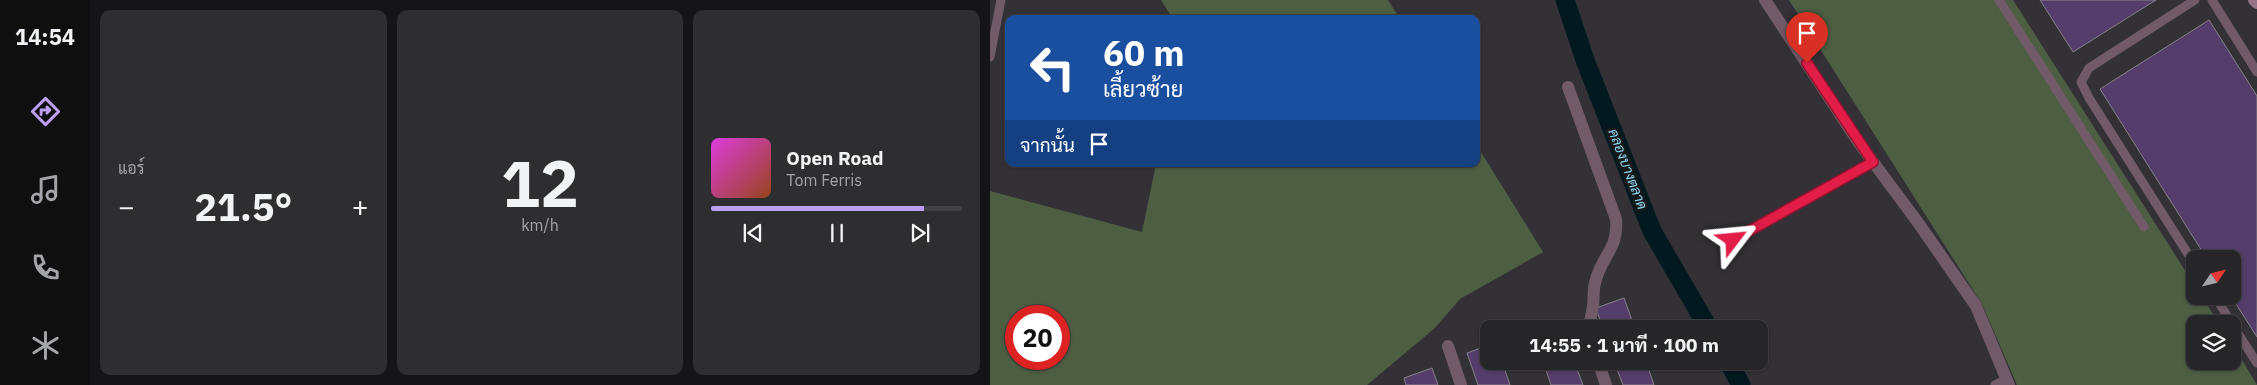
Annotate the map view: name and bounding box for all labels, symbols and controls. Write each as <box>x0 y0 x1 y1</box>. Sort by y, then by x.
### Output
pin <box>1786 12 1828 63</box>
icon: arrive <box>1793 19 1821 47</box>
text: 14:54 <box>15 22 75 51</box>
text: 60 m <box>1103 30 1185 76</box>
icon: left <box>1020 35 1085 100</box>
text: เลี้ยวซ้าย <box>1103 74 1183 103</box>
icon: directions <box>28 94 63 129</box>
water label: คลองบางตลาด <box>1604 126 1652 212</box>
icon: arrive <box>1085 130 1113 158</box>
text: จากนั้น <box>1020 133 1075 157</box>
text: 12 <box>501 140 579 225</box>
text: Open Road <box>786 146 884 170</box>
text: แอร์ <box>118 158 144 178</box>
text: Tom Ferris <box>786 170 862 190</box>
icon: music <box>28 172 63 207</box>
text: 21.5° <box>194 182 292 231</box>
text: − <box>118 188 135 225</box>
text: + <box>352 188 369 225</box>
position arrow <box>1706 213 1758 265</box>
text: km/h <box>521 215 559 235</box>
icon: previous <box>739 219 767 247</box>
icon: pause <box>823 219 851 247</box>
icon: next <box>906 219 934 247</box>
icon: phone <box>28 250 63 285</box>
north arrow <box>2186 250 2241 305</box>
map controls <box>2186 250 2241 370</box>
speed limit sign: 20 <box>1005 305 1070 370</box>
button: layers <box>2186 315 2241 370</box>
icon: climate <box>28 328 63 363</box>
text: 14:55 · 1 นาที · 100 m <box>1529 333 1719 357</box>

